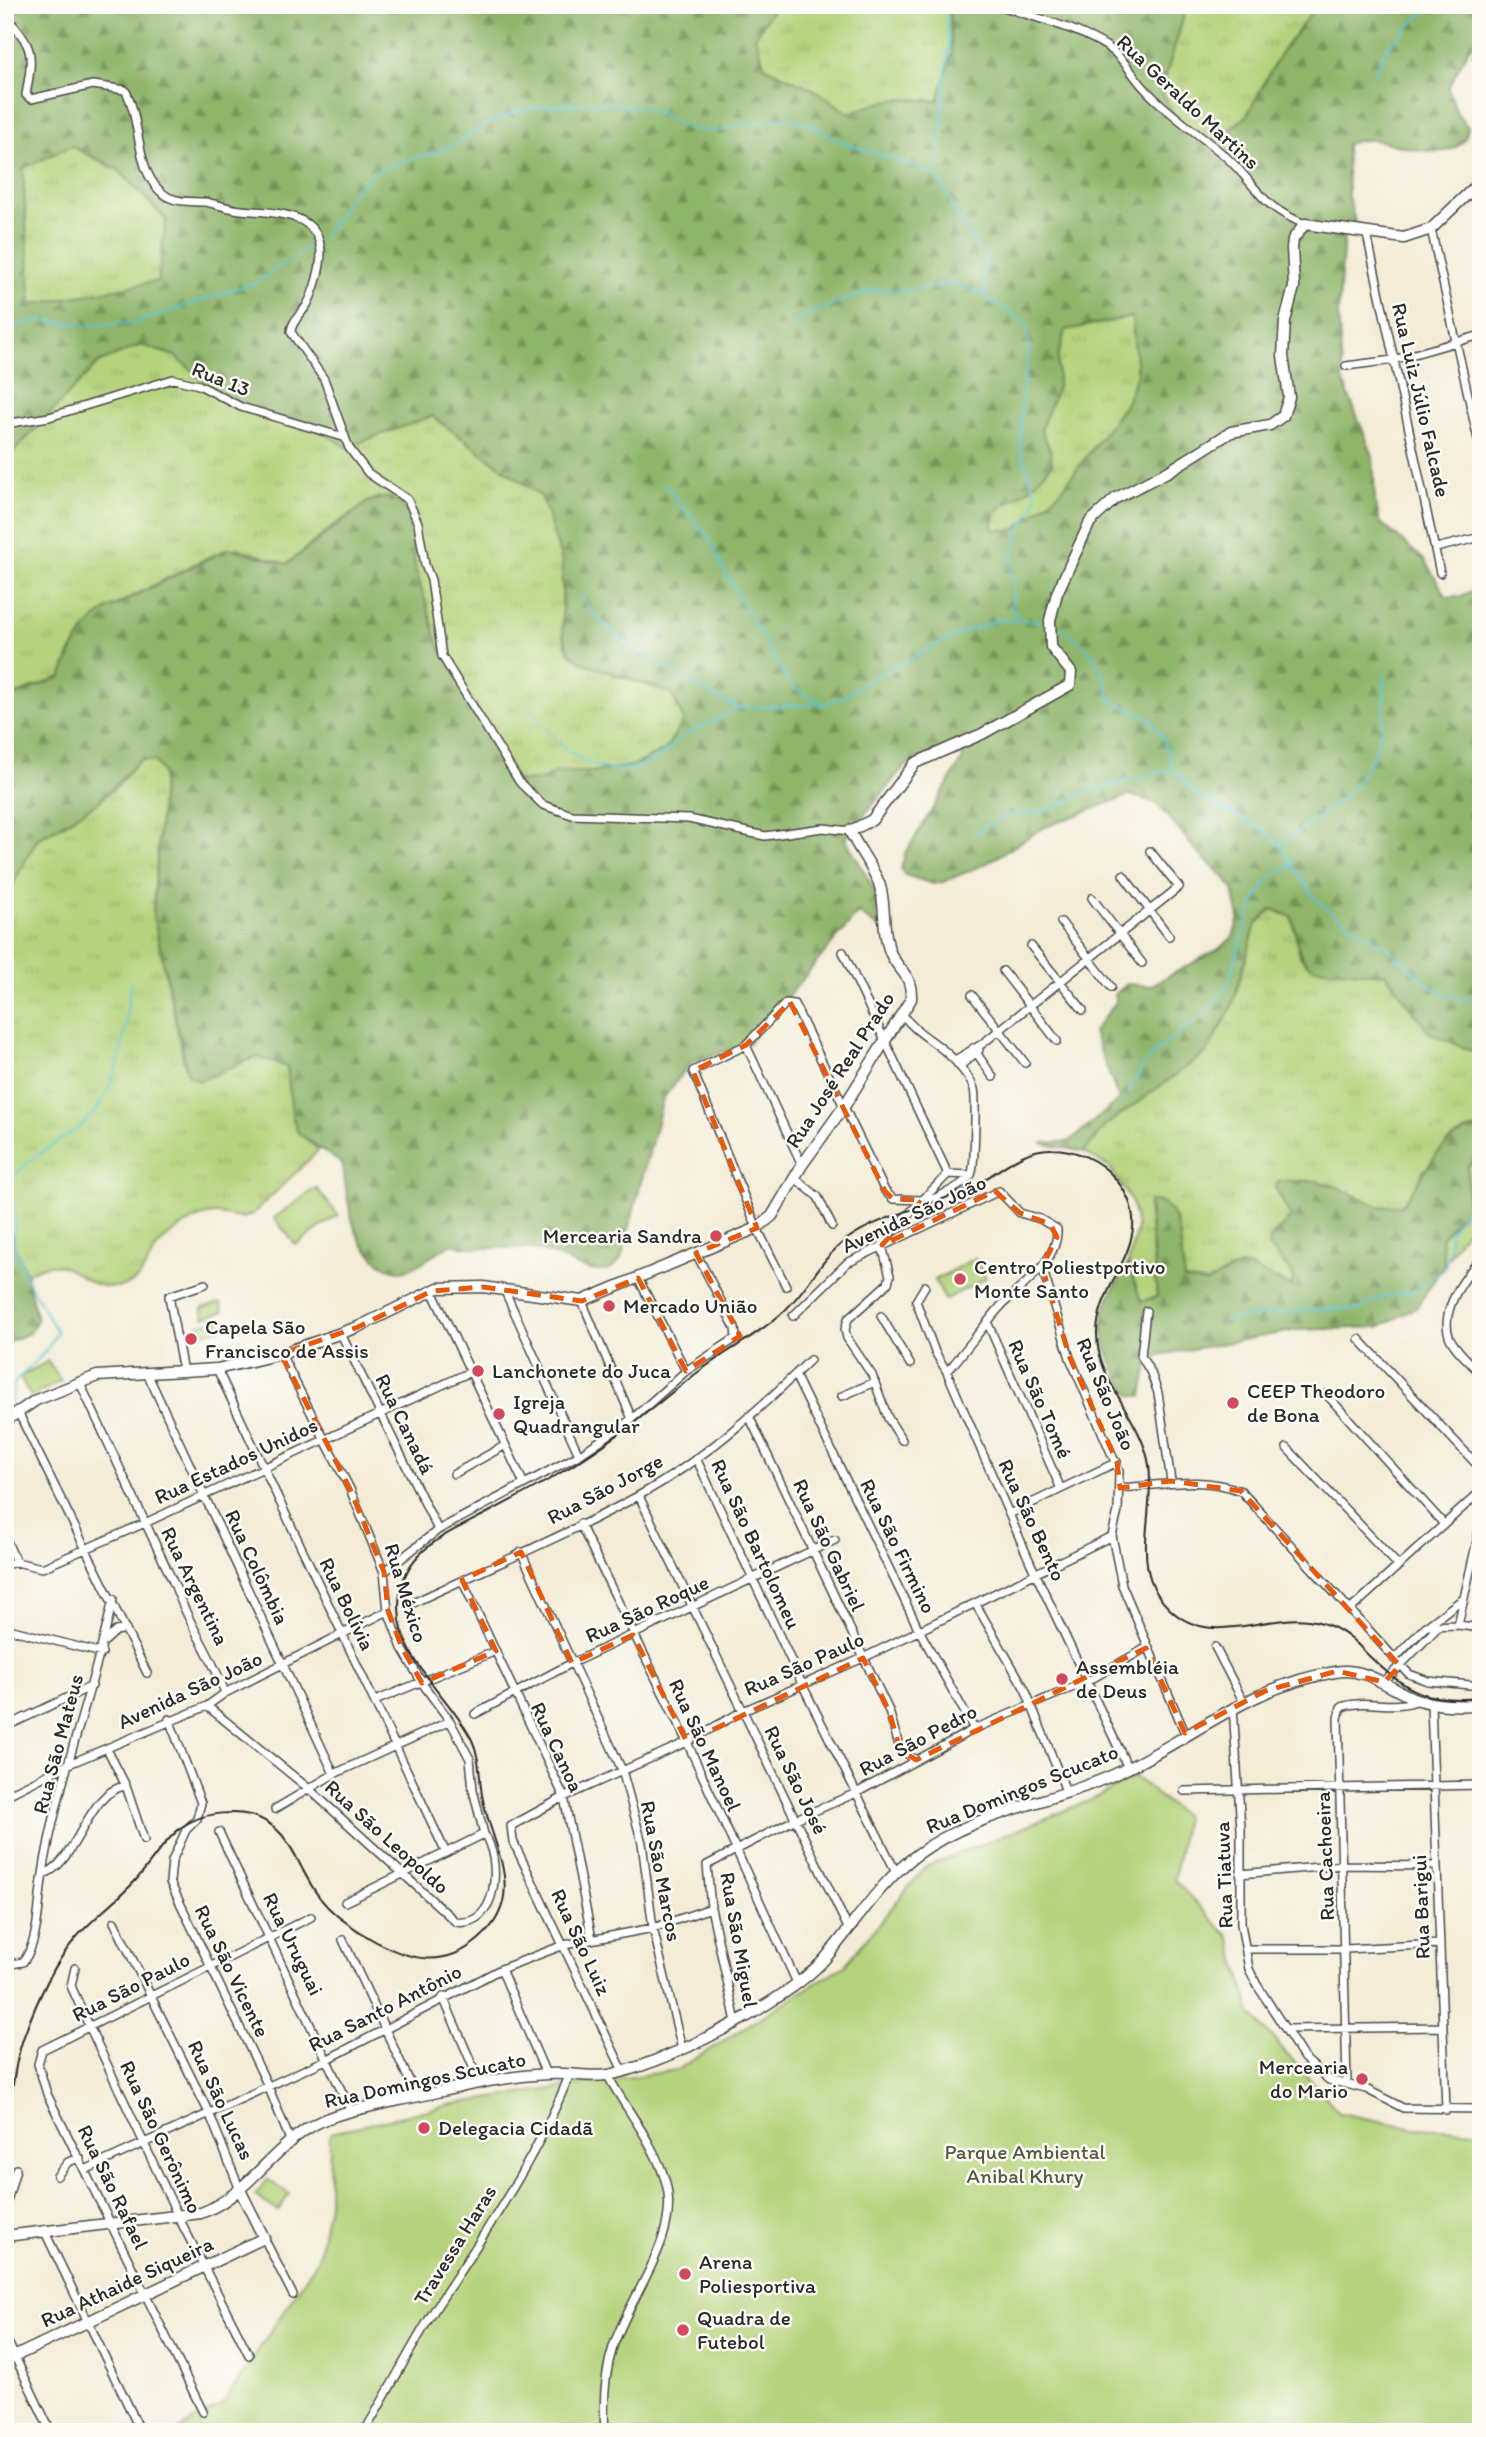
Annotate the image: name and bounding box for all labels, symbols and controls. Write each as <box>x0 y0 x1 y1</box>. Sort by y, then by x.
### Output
street label: Rua Geraldo Martins <box>1112 29 1265 174</box>
street label: Rua Luiz Júlio Falcade <box>1387 300 1456 499</box>
street label: Rua 13 <box>188 356 254 401</box>
street label: Rua José Real Prado <box>780 987 899 1153</box>
street label: Avenida São João <box>838 1169 990 1258</box>
place label: Mercearia Sandra <box>543 1223 702 1248</box>
marker: Mercearia Sandra <box>708 1228 724 1244</box>
place label: Centro Poliestportivo Monte Santo <box>974 1254 1166 1303</box>
marker: Centro Poliestportivo Monte Santo <box>952 1271 968 1287</box>
place label: Mercado União <box>623 1293 757 1318</box>
marker: Mercado União <box>601 1298 617 1314</box>
place label: Capela São Francisco de Assis <box>205 1314 369 1363</box>
marker: Capela São Francisco de Assis <box>183 1331 199 1347</box>
street label: Rua São João <box>1071 1334 1141 1454</box>
street label: Rua São Tomé <box>1003 1335 1078 1462</box>
place label: Lanchonete do Juca <box>492 1358 671 1383</box>
marker: Lanchonete do Juca <box>470 1363 486 1379</box>
street label: Rua Canadá <box>370 1369 441 1478</box>
place label: CEEP Theodoro de Bona <box>1247 1378 1385 1427</box>
place label: Igreja Quadrangular <box>513 1389 640 1438</box>
marker: CEEP Theodoro de Bona <box>1225 1395 1241 1411</box>
marker: Igreja Quadrangular <box>491 1406 507 1422</box>
street label: Rua Estados Unidos <box>150 1412 321 1509</box>
street label: Rua São Jorge <box>543 1448 667 1530</box>
street label: Rua São Bartolomeu <box>706 1455 807 1633</box>
street label: Rua São Bento <box>993 1455 1072 1585</box>
street label: Rua São Firmino <box>855 1474 942 1617</box>
street label: Rua São Gabriel <box>788 1475 871 1615</box>
street label: Rua Colômbia <box>220 1505 295 1628</box>
street label: Rua Argentina <box>156 1522 235 1649</box>
street label: Rua México <box>380 1540 433 1645</box>
street label: Rua Bolívia <box>314 1553 381 1654</box>
street label: Rua São Roque <box>581 1569 713 1648</box>
street label: Rua São Paulo <box>740 1626 868 1701</box>
street label: Avenida São João <box>114 1645 266 1734</box>
place label: Assembléia de Deus <box>1076 1654 1179 1703</box>
street label: Rua São Mateus <box>27 1671 88 1816</box>
marker: Assembléia de Deus <box>1054 1671 1070 1687</box>
street label: Rua São Manoel <box>664 1675 747 1815</box>
street label: Rua Canoa <box>526 1698 589 1796</box>
street label: Rua São Pedro <box>855 1698 981 1781</box>
street label: Rua São José <box>759 1721 834 1838</box>
street label: Rua Domingos Scucato <box>922 1738 1122 1839</box>
street label: Rua São Leopoldo <box>320 1774 455 1899</box>
street label: Rua Cachoeira <box>1310 1791 1339 1921</box>
street label: Rua São Marcos <box>636 1798 687 1943</box>
street label: Rua Tiatuva <box>1209 1821 1238 1929</box>
street label: Rua Barigui <box>1406 1854 1435 1960</box>
street label: Rua São Miguel <box>715 1870 764 2010</box>
street label: Rua São Luiz <box>546 1884 617 1999</box>
street label: Rua Uruguai <box>258 1888 329 1999</box>
street label: Rua São Vicente <box>190 1900 275 2041</box>
street label: Rua São Paulo <box>68 1946 194 2027</box>
street label: Rua Santo Antônio <box>304 1958 466 2057</box>
street label: Rua São Lucas <box>183 2036 260 2164</box>
street label: Rua Domingos Scucato <box>322 2046 528 2113</box>
place label: Mercearia do Mario <box>1259 2054 1348 2103</box>
street label: Rua São Gerônimo <box>115 2056 208 2217</box>
marker: Mercearia do Mario <box>1354 2071 1370 2087</box>
place label: Delegacia Cidadã <box>438 2115 593 2140</box>
street label: Rua São Rafael <box>73 2120 154 2253</box>
marker: Delegacia Cidadã <box>416 2120 432 2136</box>
park label: Parque Ambiental Anibal Khury <box>945 2139 1106 2188</box>
street label: Travessa Haras <box>408 2180 501 2309</box>
street label: Rua Athaide Siqueira <box>37 2231 217 2332</box>
place label: Arena Poliesportiva <box>699 2249 816 2298</box>
marker: Arena Poliesportiva <box>677 2266 693 2282</box>
place label: Quadra de Futebol <box>697 2305 791 2354</box>
marker: Quadra de Futebol <box>675 2322 691 2338</box>

